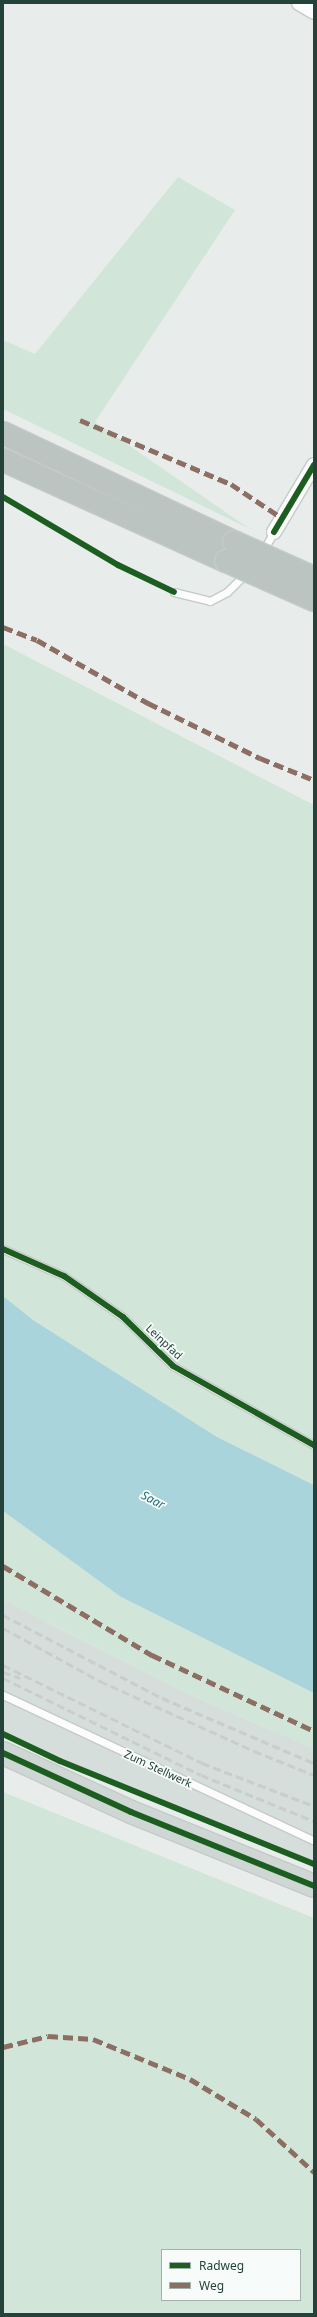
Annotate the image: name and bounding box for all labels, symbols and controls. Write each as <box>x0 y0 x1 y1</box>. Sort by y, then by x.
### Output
street label: Leinpfad <box>143 1322 185 1362</box>
water label: Saar <box>139 1488 167 1512</box>
street label: Zum Stellwerk <box>122 1748 194 1790</box>
legend <box>161 2249 301 2301</box>
text: Radweg <box>199 2257 244 2274</box>
text: Weg <box>199 2277 224 2294</box>

